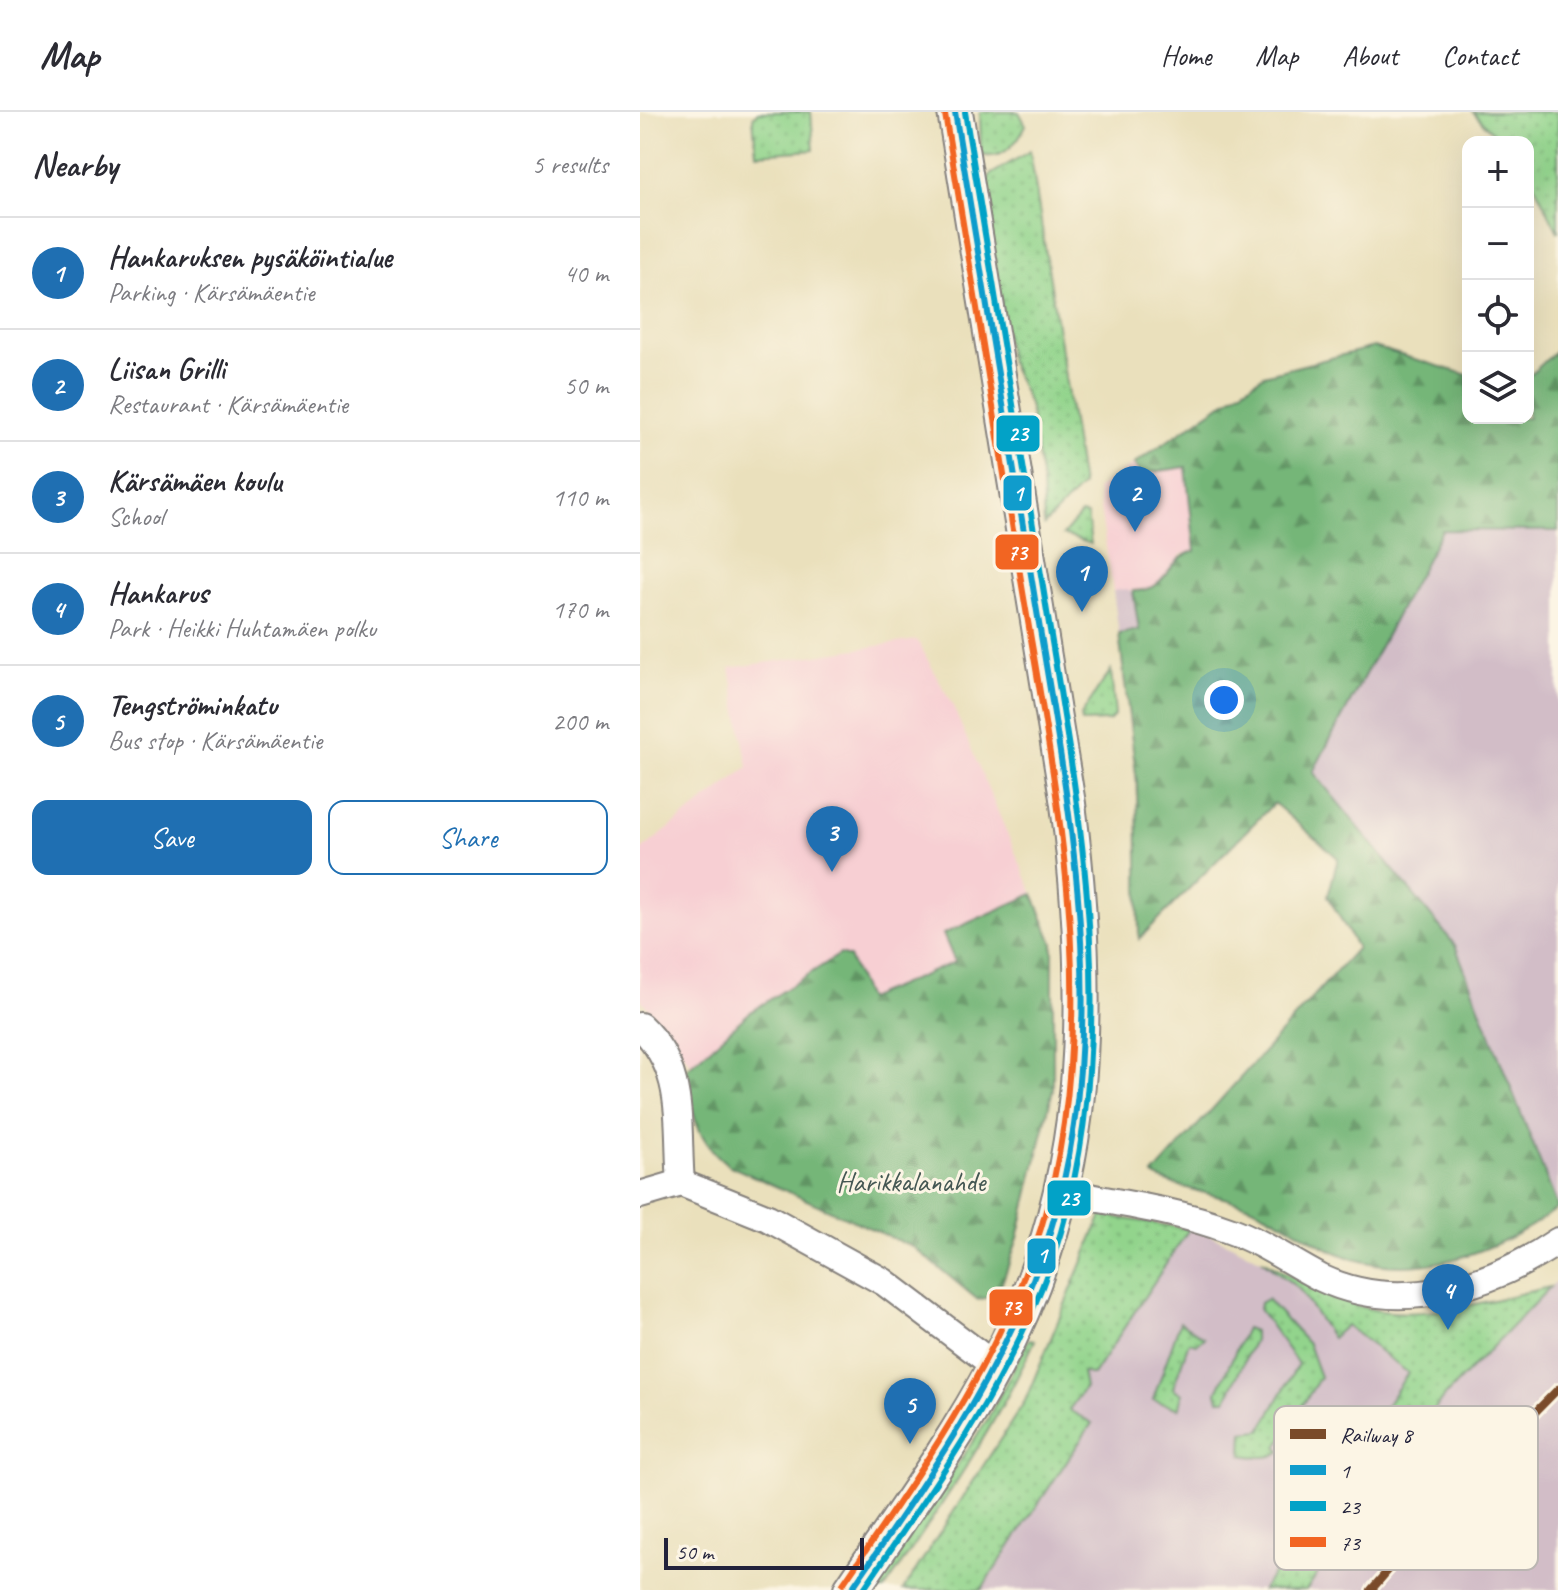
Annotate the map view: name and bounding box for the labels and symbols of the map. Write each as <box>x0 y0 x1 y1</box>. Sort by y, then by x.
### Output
line badge: 23 <box>995 414 1041 453</box>
text: 23 <box>1008 420 1030 448</box>
pin: 2 <box>1109 466 1161 532</box>
line badge: 1 <box>1002 474 1033 512</box>
text: 1 <box>1013 480 1025 508</box>
line badge: 73 <box>994 533 1040 571</box>
text: 73 <box>1007 539 1029 567</box>
pin: 1 <box>1056 546 1108 612</box>
your location <box>1204 680 1244 720</box>
pin: 3 <box>806 806 858 872</box>
park label: Harikkalanahde <box>837 1164 987 1199</box>
line badge: 23 <box>1046 1179 1092 1217</box>
text: 23 <box>1059 1185 1081 1213</box>
line badge: 1 <box>1026 1237 1057 1275</box>
text: 1 <box>1037 1242 1049 1270</box>
pin: 4 <box>1422 1264 1474 1330</box>
line badge: 73 <box>988 1288 1034 1327</box>
text: 73 <box>1001 1294 1023 1322</box>
pin: 5 <box>884 1378 936 1444</box>
legend <box>1274 1406 1538 1570</box>
text: Railway 8 <box>1340 1421 1414 1449</box>
text: 1 <box>1340 1457 1351 1485</box>
text: 23 <box>1340 1493 1362 1521</box>
text: 73 <box>1340 1529 1362 1557</box>
scale bar <box>664 1534 864 1570</box>

